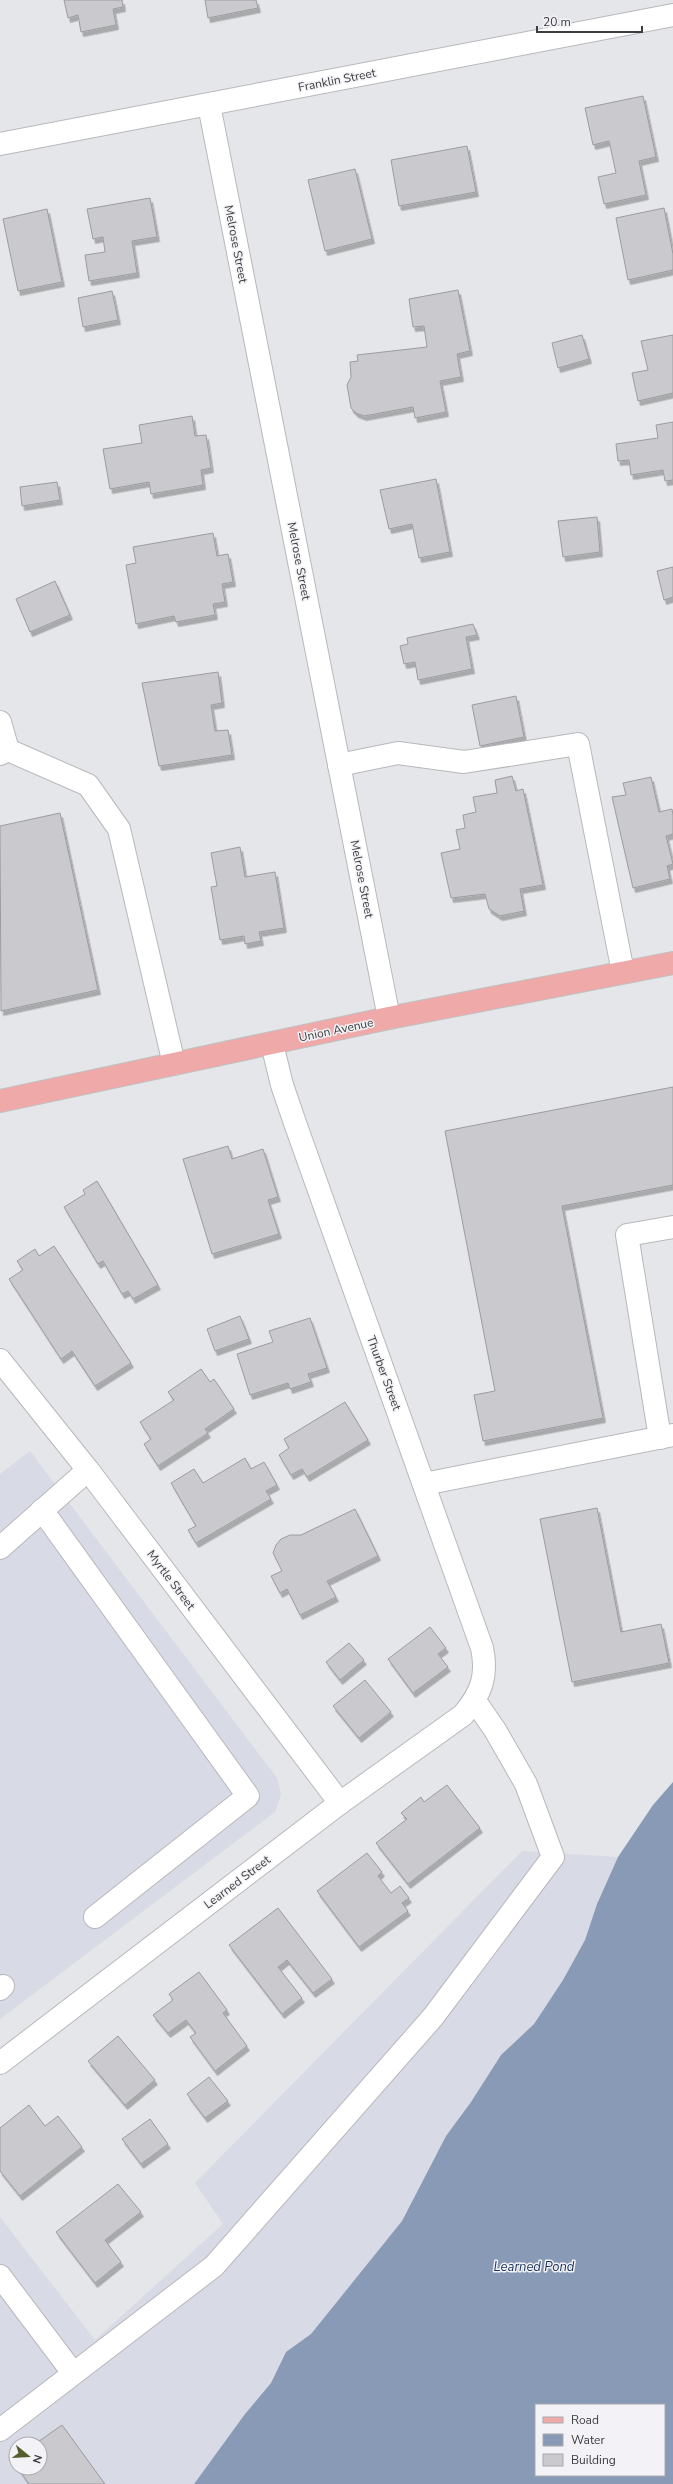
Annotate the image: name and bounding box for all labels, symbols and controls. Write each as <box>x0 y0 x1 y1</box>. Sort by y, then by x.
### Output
scale bar <box>537 8 642 34</box>
text: 20 m <box>543 14 571 30</box>
street label: Franklin Street <box>297 64 378 95</box>
street label: Melrose Street <box>221 204 252 285</box>
street label: Melrose Street <box>284 521 315 602</box>
street label: Melrose Street <box>347 839 378 920</box>
street label: Union Avenue <box>297 1014 375 1046</box>
street label: Thurber Street <box>363 1333 405 1413</box>
street label: Myrtle Street <box>143 1547 199 1614</box>
street label: Learned Street <box>200 1851 274 1912</box>
water label: Learned Pond <box>494 2258 575 2276</box>
legend <box>535 2404 665 2476</box>
text: Road <box>571 2412 599 2428</box>
text: Water <box>571 2432 605 2448</box>
north arrow <box>8 2436 48 2476</box>
text: Building <box>571 2452 616 2468</box>
text: N <box>29 2453 45 2465</box>

